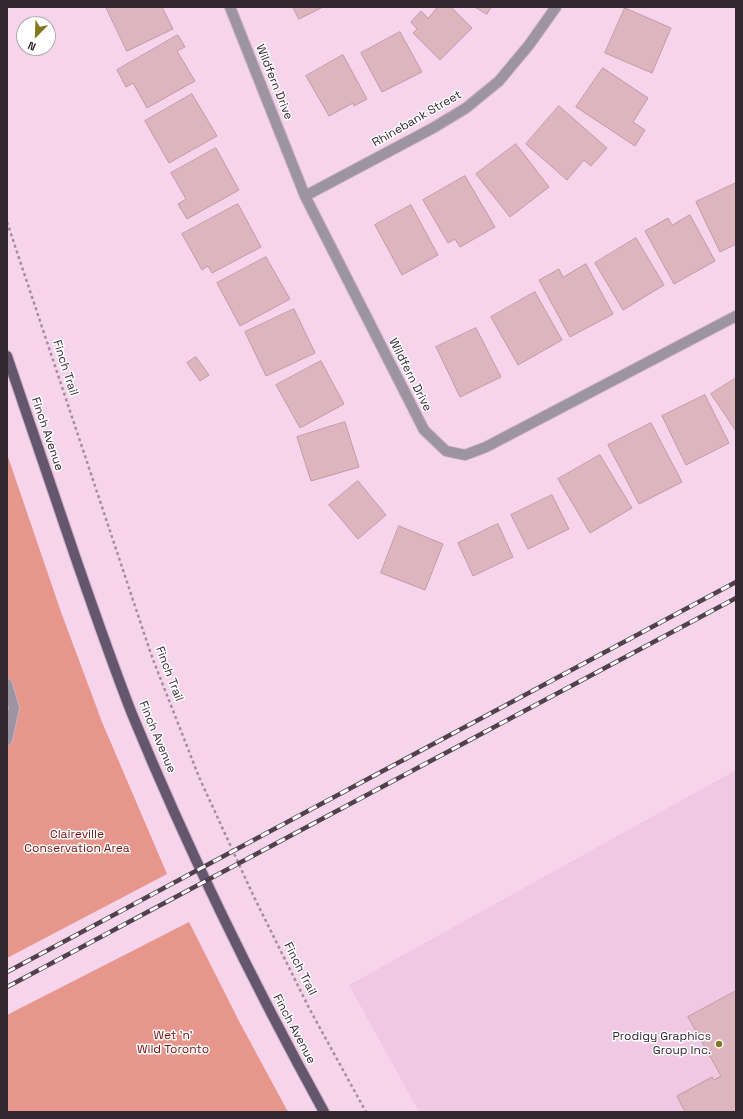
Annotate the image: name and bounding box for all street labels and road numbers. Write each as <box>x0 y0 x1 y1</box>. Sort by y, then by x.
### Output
street label: Wildfern Drive <box>252 42 296 122</box>
street label: Rhinebank Street <box>370 88 464 150</box>
street label: Wildfern Drive <box>385 336 435 414</box>
street label: Finch Trail <box>49 338 81 398</box>
street label: Finch Avenue <box>28 395 66 473</box>
street label: Finch Trail <box>152 645 186 703</box>
street label: Finch Avenue <box>135 699 179 775</box>
street label: Finch Trail <box>281 940 319 998</box>
street label: Finch Avenue <box>270 992 318 1066</box>

